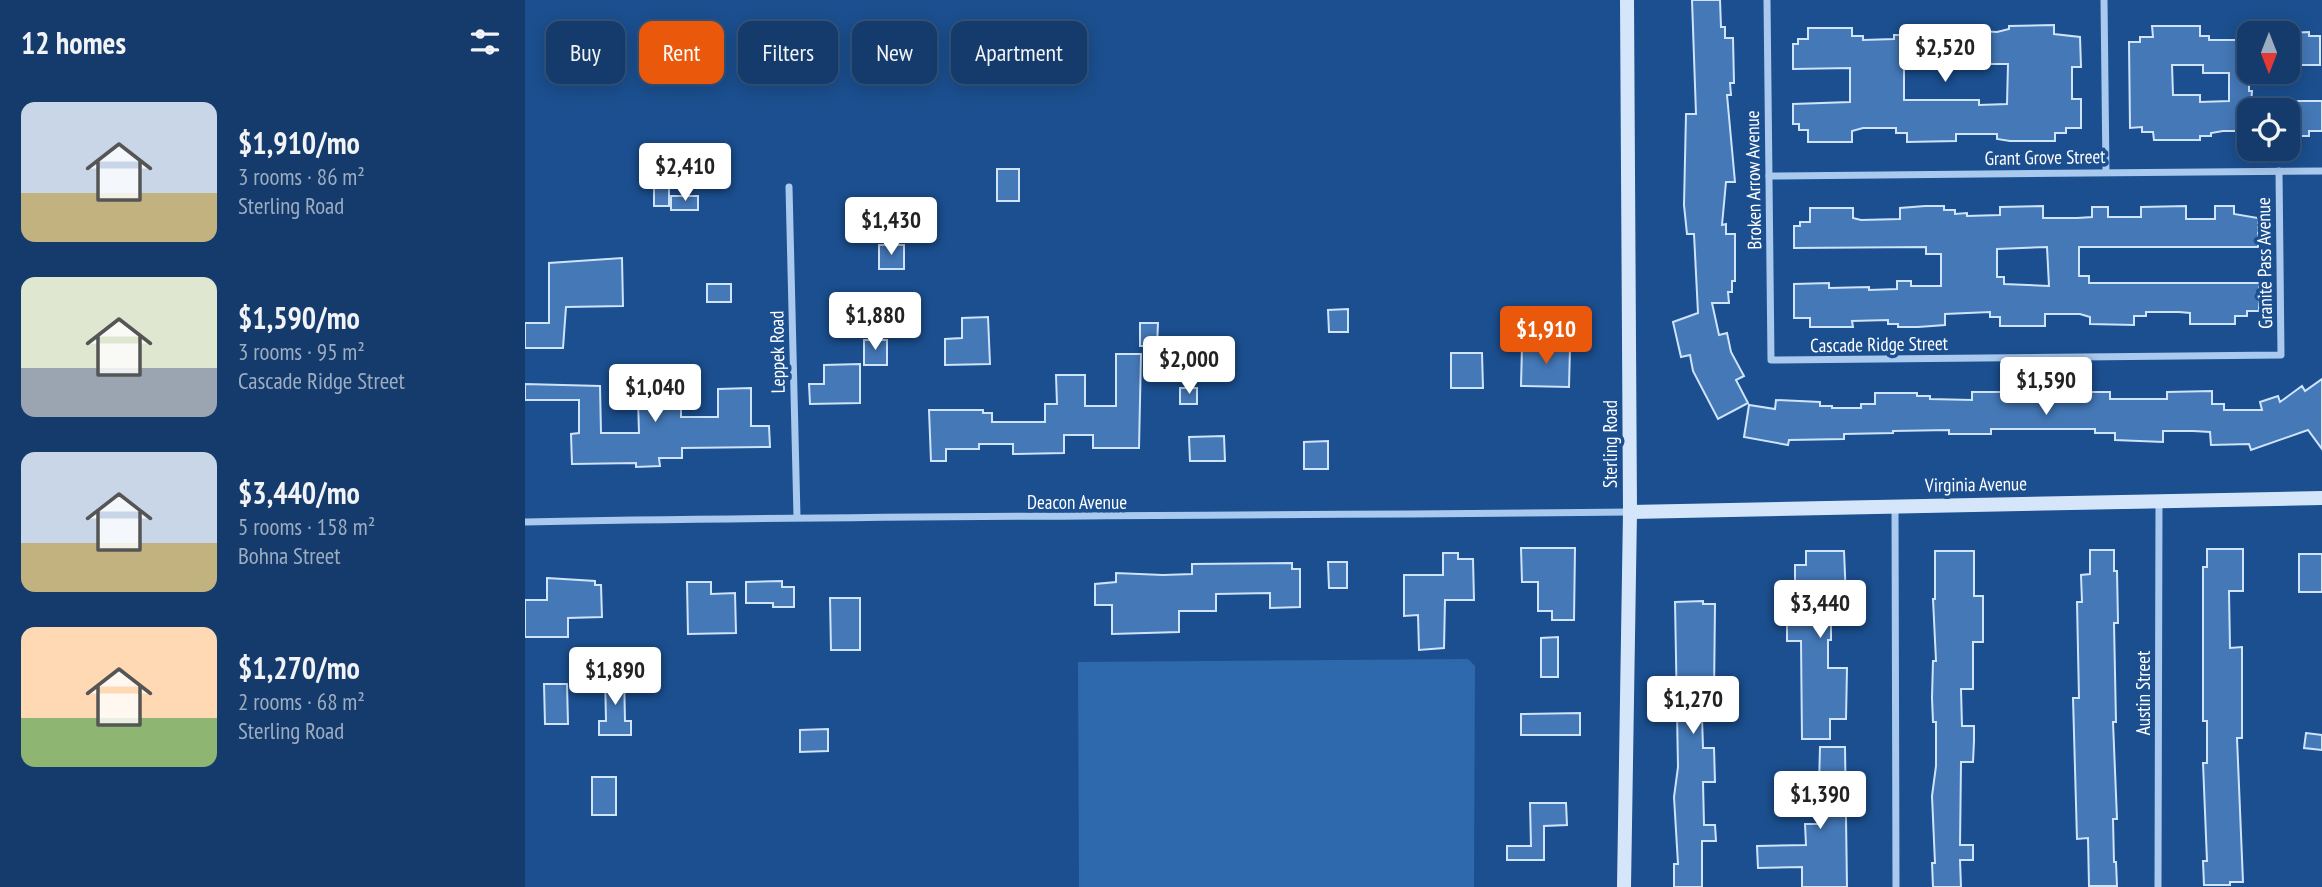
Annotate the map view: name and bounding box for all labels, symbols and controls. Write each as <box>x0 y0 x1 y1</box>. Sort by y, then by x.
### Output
chip: Buy <box>546 21 625 84</box>
chip: Rent <box>639 21 724 84</box>
chip: Filters <box>738 21 838 84</box>
chip: New <box>852 21 937 84</box>
chip: Apartment <box>951 21 1087 84</box>
north arrow <box>2237 21 2299 84</box>
map controls <box>2237 21 2300 161</box>
text: 12 homes <box>21 23 126 62</box>
icon: filters <box>466 23 504 61</box>
pin: $2,520 <box>1888 24 2002 84</box>
text: $2,520 <box>1915 32 1975 61</box>
button: locate <box>2237 98 2300 161</box>
street label: Broken Arrow Avenue <box>1740 110 1766 250</box>
text: $1,910/mo <box>238 123 360 162</box>
icon: home <box>77 130 161 214</box>
pin: $2,410 <box>628 144 742 203</box>
street label: Grant Grove Street <box>1984 144 2106 170</box>
text: $2,410 <box>655 151 715 180</box>
text: 3 rooms · 86 m² <box>238 162 365 191</box>
text: Sterling Road <box>238 191 344 220</box>
street label: Granite Pass Avenue <box>2251 197 2277 329</box>
pin: $1,430 <box>834 198 948 257</box>
text: $1,430 <box>861 205 921 234</box>
pin: $1,880 <box>818 292 932 352</box>
text: $1,590/mo <box>238 298 360 337</box>
text: $1,880 <box>845 300 905 329</box>
icon: home <box>77 305 161 389</box>
pin: $1,910 <box>1489 306 1603 366</box>
street label: Leppek Road <box>764 310 790 394</box>
text: $1,910 <box>1516 314 1576 343</box>
street label: Cascade Ridge Street <box>1810 331 1949 357</box>
pin: $2,000 <box>1132 336 1246 396</box>
text: 3 rooms · 95 m² <box>238 337 365 366</box>
text: $2,000 <box>1159 344 1219 373</box>
pin: $1,590 <box>1989 358 2103 417</box>
pin: $1,040 <box>598 364 712 424</box>
text: $1,590 <box>2016 365 2076 394</box>
text: Cascade Ridge Street <box>238 366 405 395</box>
text: $1,040 <box>625 372 685 401</box>
street label: Sterling Road <box>1598 400 1622 488</box>
street label: Virginia Avenue <box>1924 471 2027 497</box>
text: $3,440/mo <box>238 473 360 512</box>
icon: home <box>77 480 161 564</box>
street label: Deacon Avenue <box>1027 490 1127 514</box>
text: 5 rooms · 158 m² <box>238 512 375 541</box>
text: Bohna Street <box>238 541 341 570</box>
pin: $3,440 <box>1763 580 1877 640</box>
text: $3,440 <box>1790 588 1850 617</box>
text: $1,270/mo <box>238 648 360 687</box>
pin: $1,890 <box>558 648 672 707</box>
street label: Austin Street <box>2131 650 2155 735</box>
icon: home <box>77 655 161 739</box>
text: $1,890 <box>585 655 645 684</box>
pin: $1,270 <box>1636 676 1750 736</box>
text: $1,270 <box>1663 684 1723 713</box>
text: 2 rooms · 68 m² <box>238 687 365 716</box>
text: Sterling Road <box>238 716 344 745</box>
pin: $1,390 <box>1763 772 1877 831</box>
text: $1,390 <box>1790 779 1850 808</box>

